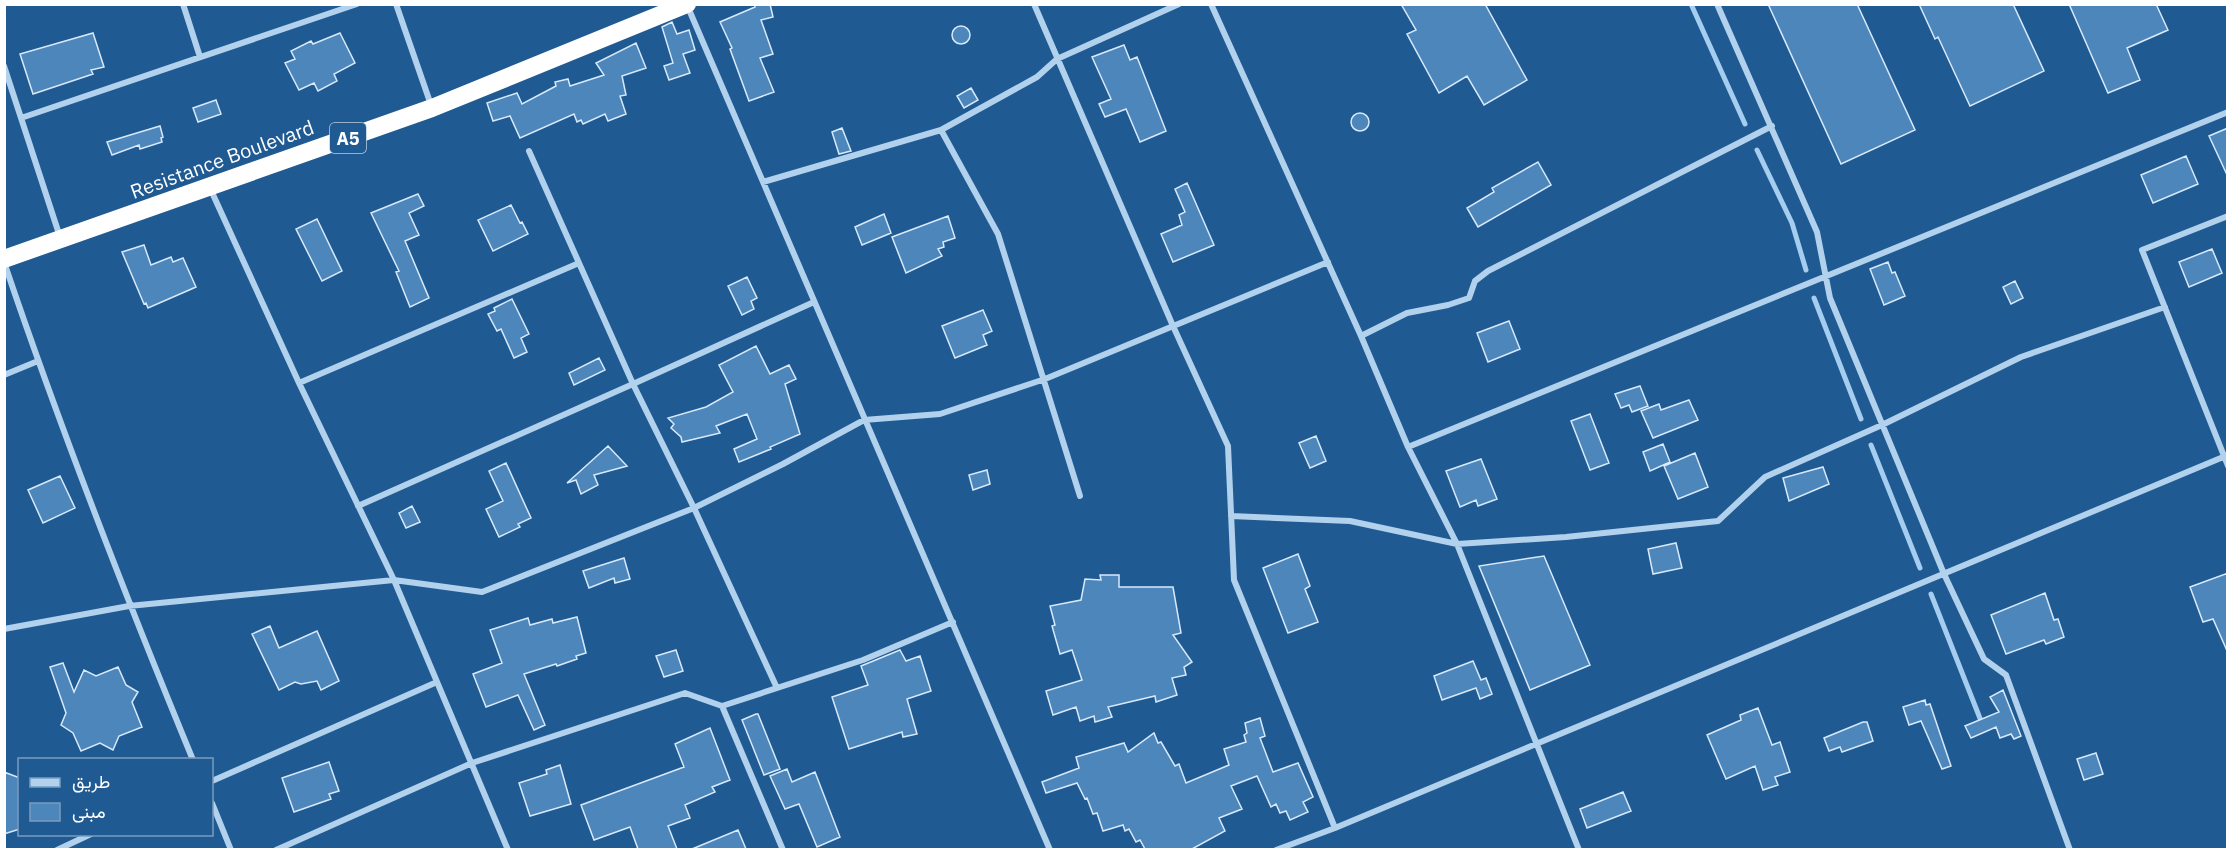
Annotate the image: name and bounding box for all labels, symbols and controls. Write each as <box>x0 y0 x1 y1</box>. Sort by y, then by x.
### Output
street label: Resistance Boulevard <box>126 113 318 205</box>
road number: A5 <box>330 123 366 153</box>
legend <box>18 758 213 836</box>
text: طريق <box>72 770 110 793</box>
text: مبنى <box>72 800 106 823</box>

